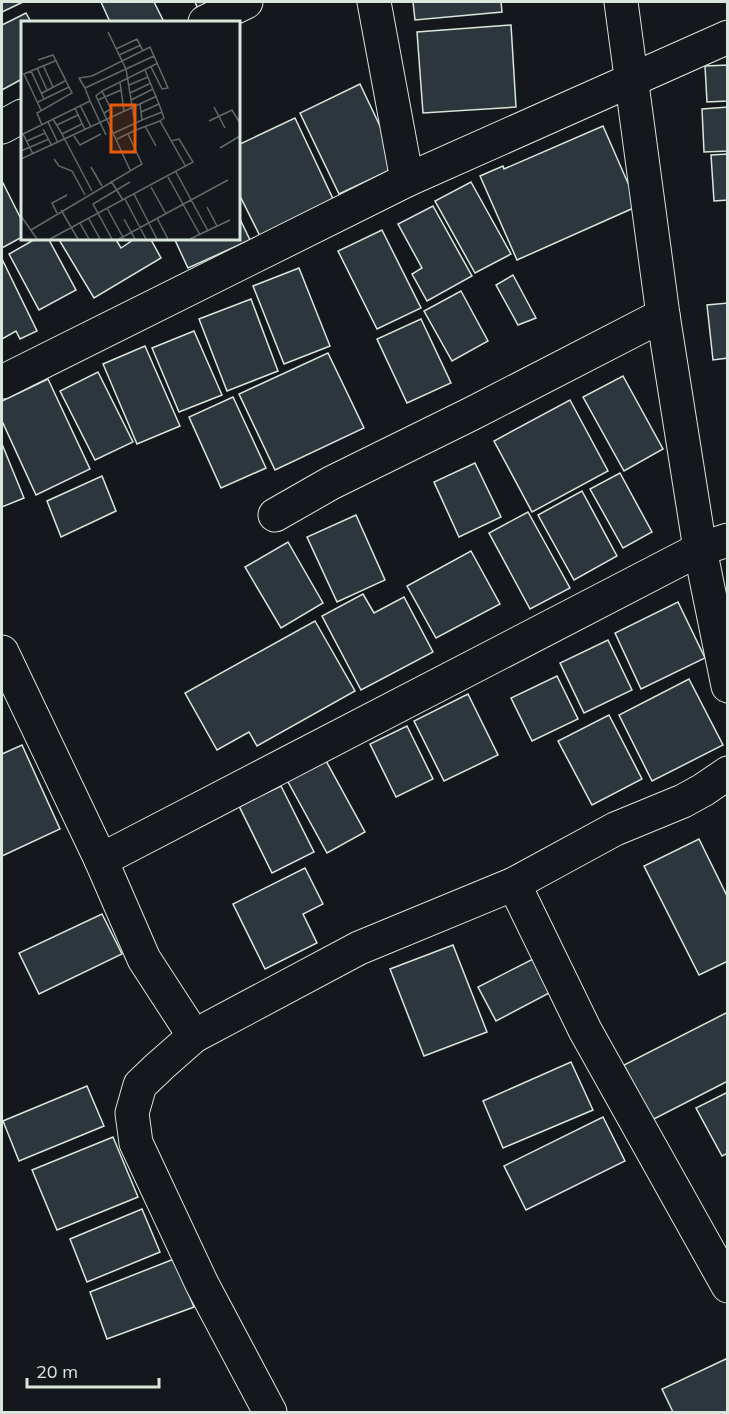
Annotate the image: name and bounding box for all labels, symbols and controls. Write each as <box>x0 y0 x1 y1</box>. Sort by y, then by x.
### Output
inset map <box>21 21 240 240</box>
scale bar <box>27 1351 159 1389</box>
text: 20 m <box>36 1360 78 1383</box>

